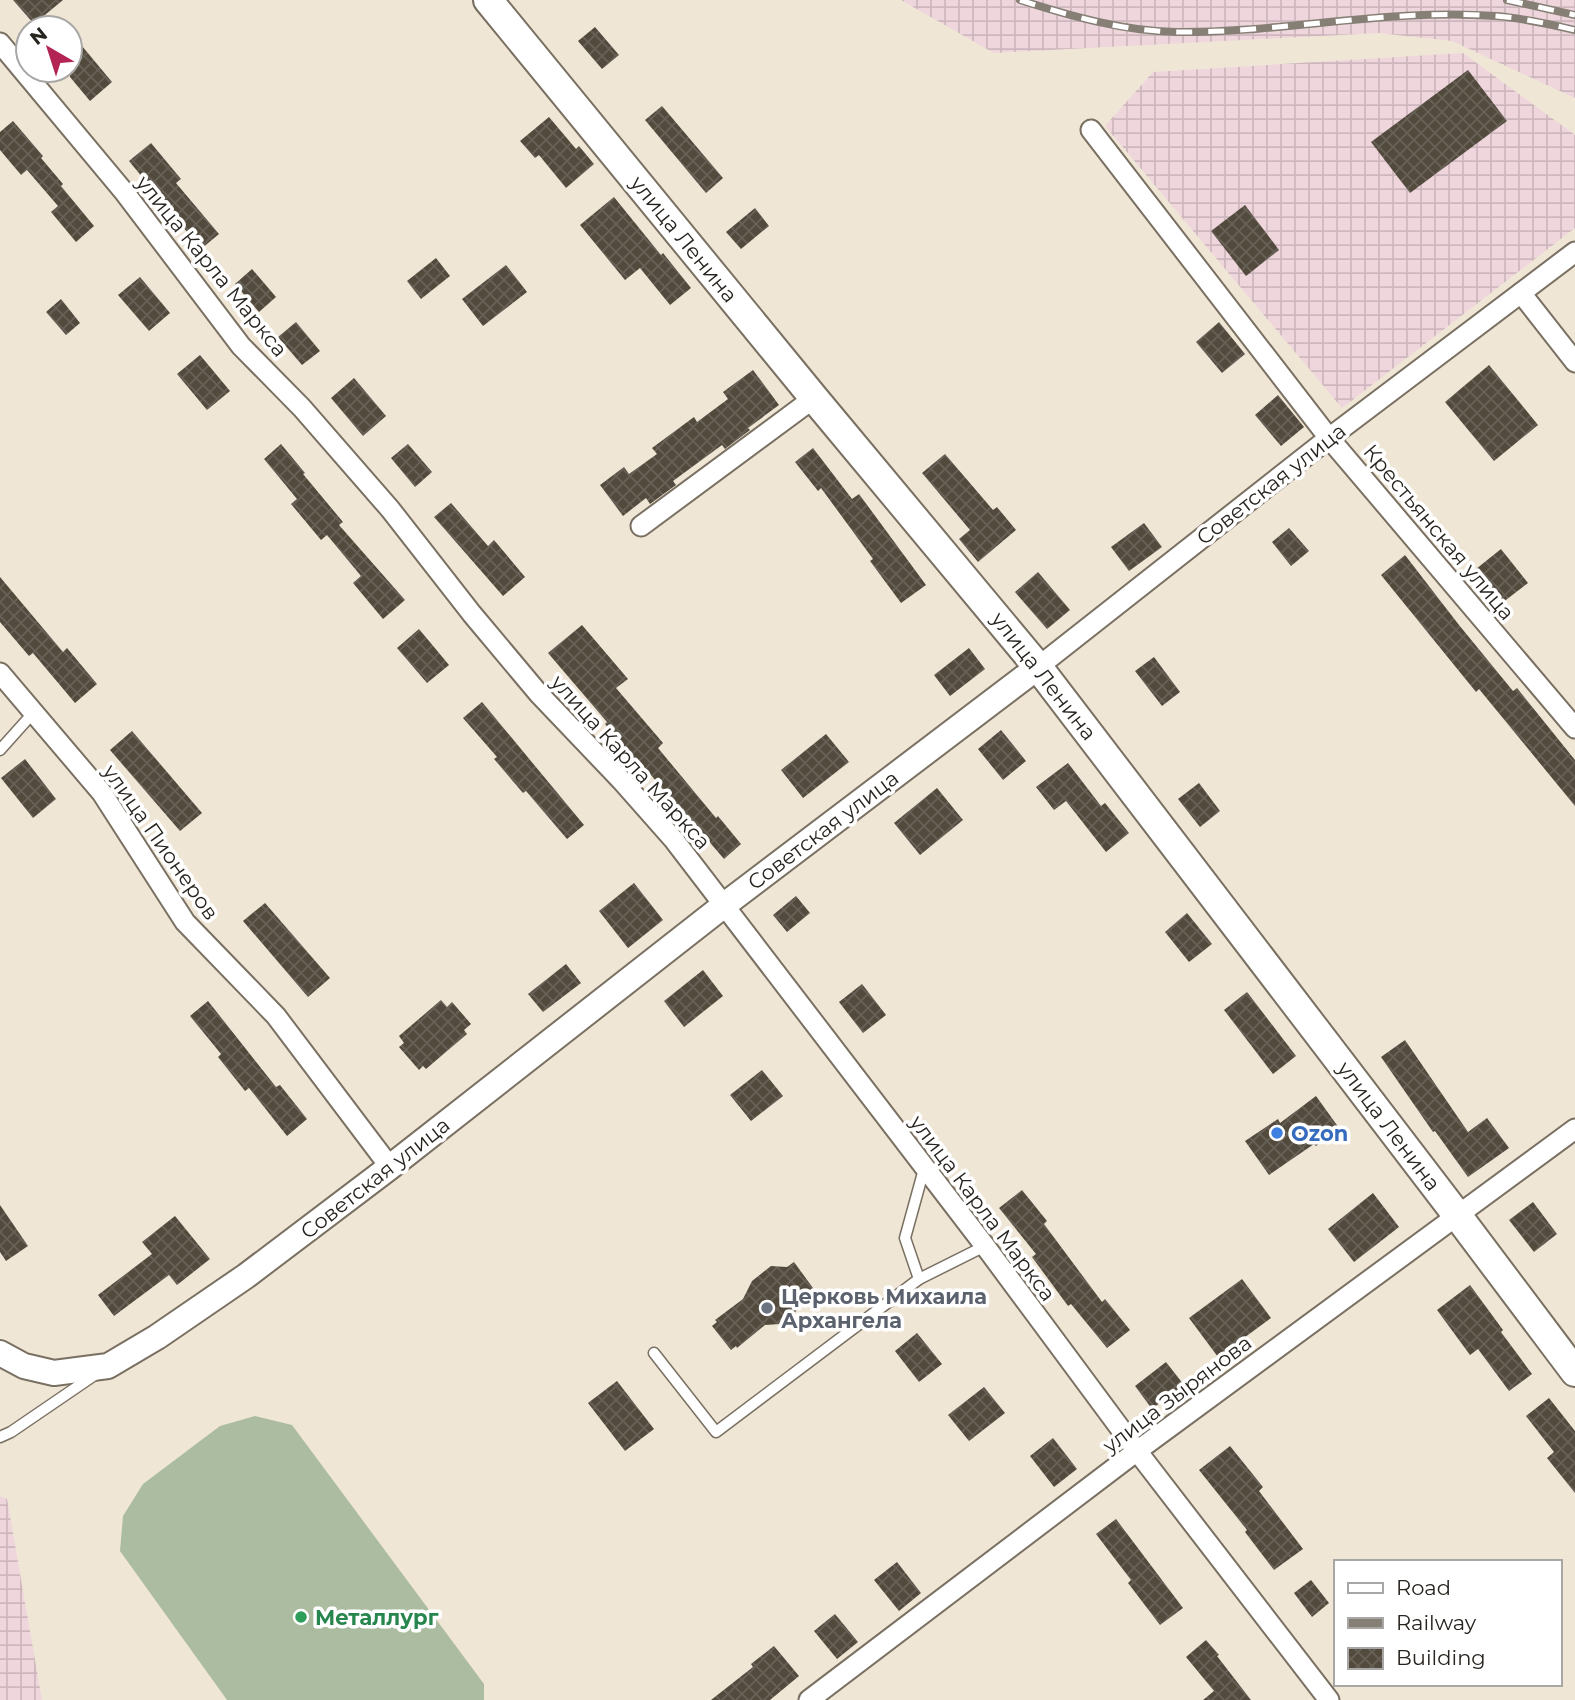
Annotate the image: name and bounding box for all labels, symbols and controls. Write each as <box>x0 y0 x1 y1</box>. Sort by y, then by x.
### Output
north arrow <box>14 14 84 84</box>
text: N <box>25 22 52 50</box>
street label: улица Карла Маркса <box>131 170 293 362</box>
street label: улица Ленина <box>625 170 743 307</box>
street label: Советская улица <box>1191 418 1351 550</box>
street label: Крестьянская улица <box>1358 439 1520 625</box>
street label: улица Ленина <box>986 606 1102 745</box>
street label: улица Карла Маркса <box>545 669 716 854</box>
street label: улица Пионеров <box>97 759 224 924</box>
street label: Советская улица <box>743 765 903 895</box>
street label: улица Ленина <box>1332 1056 1446 1196</box>
street label: улица Карла Маркса <box>904 1109 1061 1306</box>
street label: Советская улица <box>295 1112 455 1244</box>
place label: Ozon <box>1291 1121 1348 1146</box>
marker: Ozon <box>1269 1125 1285 1141</box>
place label: Церковь Михаила Архангела <box>781 1284 987 1333</box>
marker: Церковь Михаила Архангела <box>759 1300 775 1316</box>
street label: улица Зырянова <box>1097 1330 1256 1459</box>
legend <box>1334 1560 1561 1686</box>
text: Road <box>1396 1575 1451 1600</box>
place label: Металлург <box>315 1605 439 1630</box>
marker: Металлург <box>293 1609 309 1625</box>
text: Railway <box>1396 1610 1477 1635</box>
text: Building <box>1396 1645 1486 1670</box>

